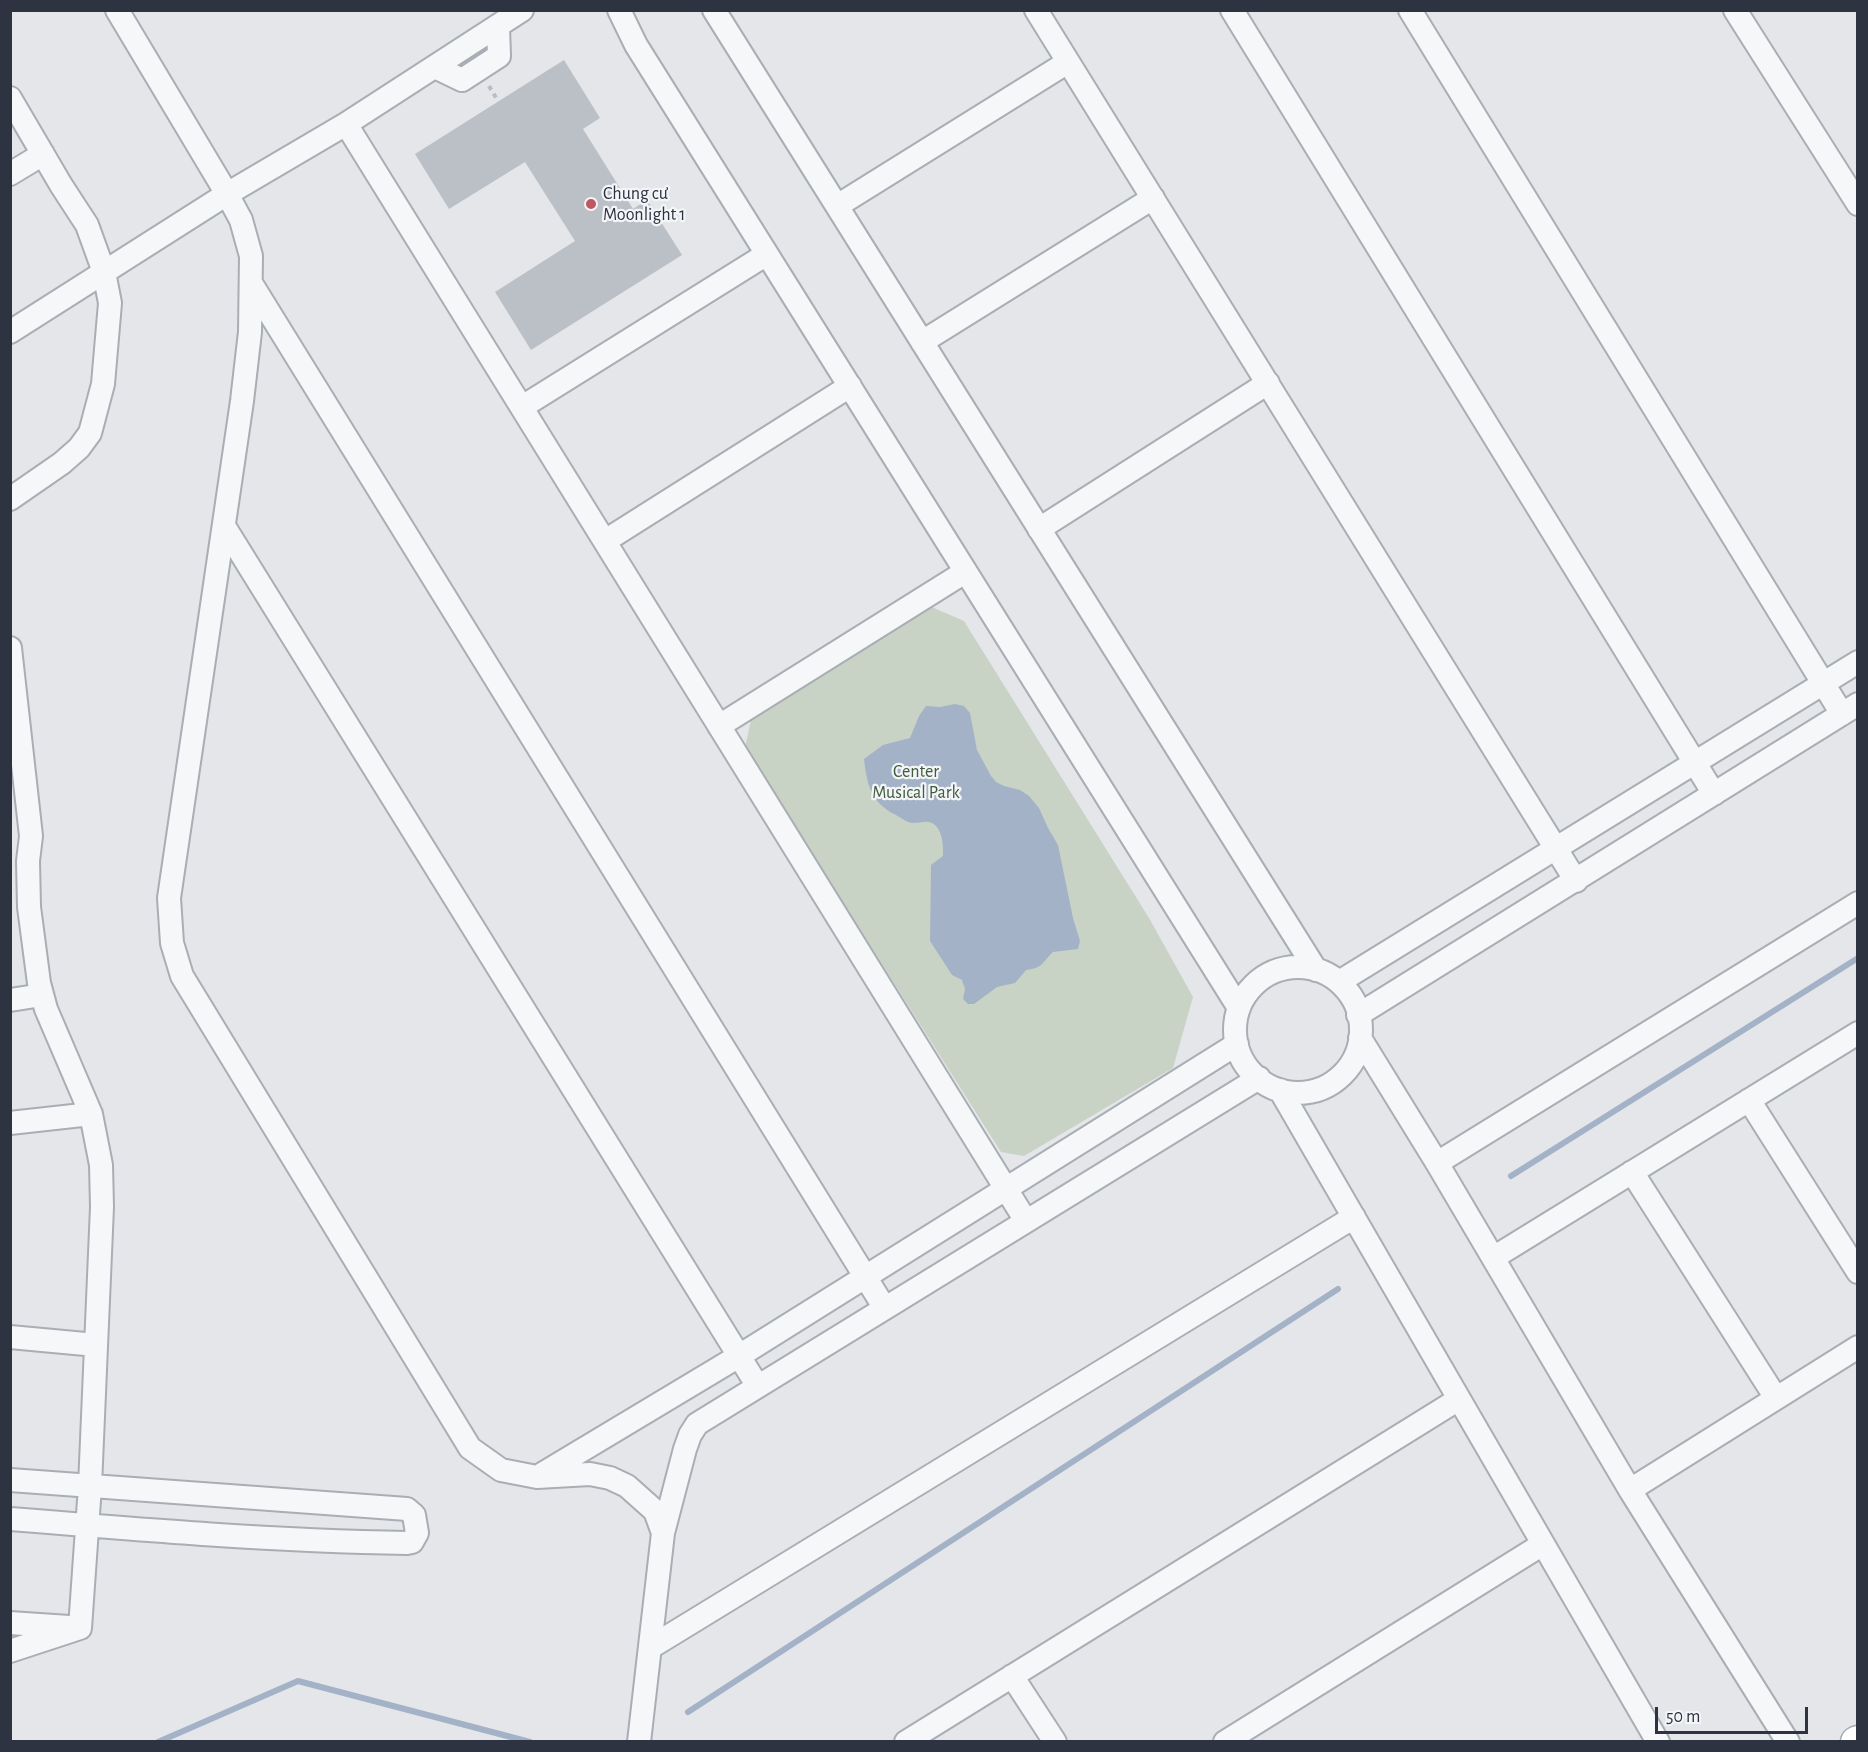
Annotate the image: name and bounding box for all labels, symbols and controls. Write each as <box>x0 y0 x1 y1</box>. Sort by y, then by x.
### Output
place label: Chung cư Moonlight 1 <box>603 183 685 226</box>
marker: Chung cư Moonlight 1 <box>584 197 598 211</box>
park label: Center Musical Park <box>872 761 960 804</box>
scale bar <box>1658 1695 1811 1733</box>
text: 50 m <box>1666 1708 1700 1726</box>

